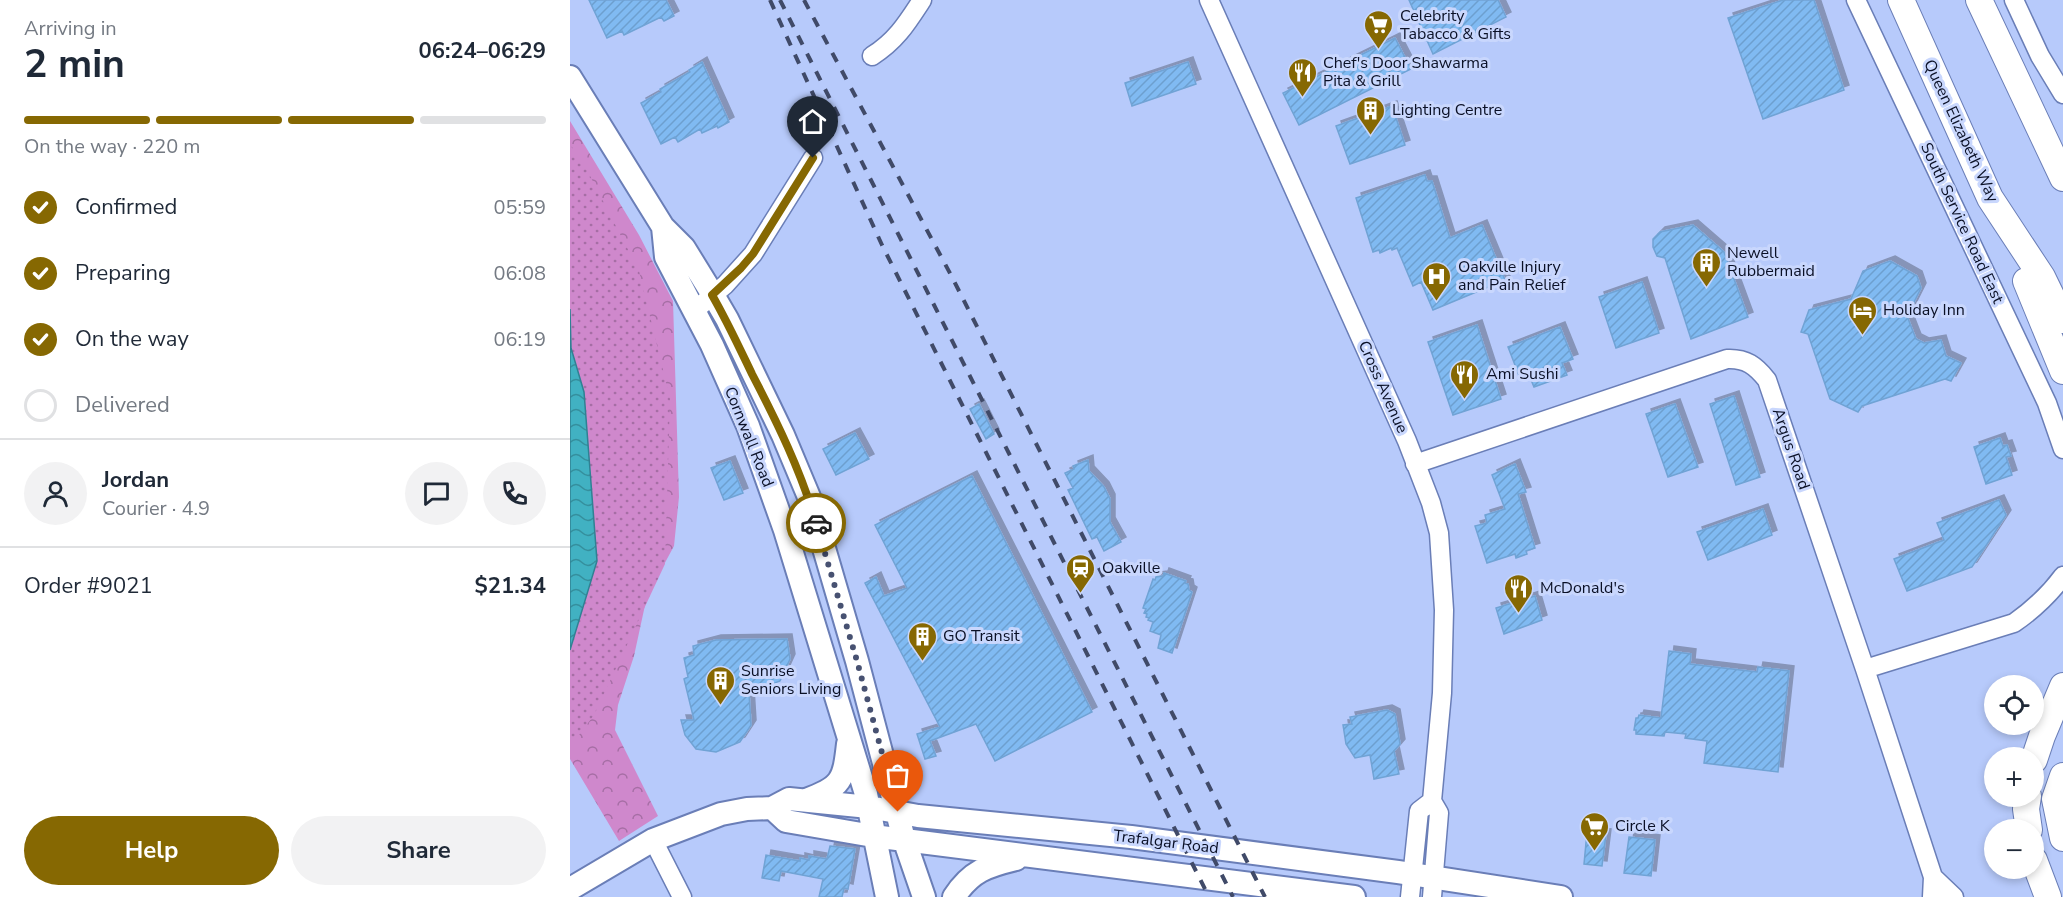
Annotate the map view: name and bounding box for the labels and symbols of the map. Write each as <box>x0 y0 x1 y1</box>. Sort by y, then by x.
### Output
place label: Celebrity Tabacco & Gifts <box>1400 5 1511 45</box>
supermarket icon: Celebrity Tabacco & Gifts <box>1363 9 1395 51</box>
place label: Chef's Door Shawarma Pita & Grill <box>1323 52 1489 92</box>
restaurant icon: Chef's Door Shawarma Pita & Grill <box>1286 56 1318 98</box>
street label: Queen Elizabeth Way <box>1918 56 2004 207</box>
building icon: Lighting Centre <box>1355 94 1387 136</box>
pin <box>787 96 838 158</box>
place label: Lighting Centre <box>1392 99 1502 121</box>
street label: South Service Road East <box>1915 139 2009 307</box>
place label: Newell Rubbermaid <box>1727 242 1815 282</box>
building icon: Newell Rubbermaid <box>1690 246 1722 288</box>
place label: Oakville Injury and Pain Relief <box>1458 256 1566 296</box>
hospital icon: Oakville Injury and Pain Relief <box>1421 260 1453 302</box>
hotel icon: Holiday Inn <box>1846 294 1878 336</box>
place label: Holiday Inn <box>1883 299 1965 321</box>
street label: Cross Avenue <box>1353 337 1413 437</box>
restaurant icon: Ami Sushi <box>1449 358 1481 400</box>
place label: Ami Sushi <box>1486 363 1559 385</box>
street label: Cornwall Road <box>719 384 779 490</box>
street label: Argus Road <box>1767 405 1815 493</box>
courier <box>786 493 846 553</box>
station icon: Oakville <box>1065 552 1097 594</box>
place label: Oakville <box>1102 557 1160 579</box>
restaurant icon: McDonald's <box>1503 572 1535 614</box>
place label: McDonald's <box>1540 577 1625 599</box>
building icon: GO Transit <box>906 620 938 662</box>
place label: GO Transit <box>943 625 1020 647</box>
place label: Sunrise Seniors Living <box>741 660 841 700</box>
building icon: Sunrise Seniors Living <box>704 664 736 706</box>
pin <box>872 750 923 812</box>
supermarket icon: Circle K <box>1578 810 1610 852</box>
place label: Circle K <box>1615 815 1671 837</box>
street label: Trafalgar Road <box>1112 825 1220 859</box>

